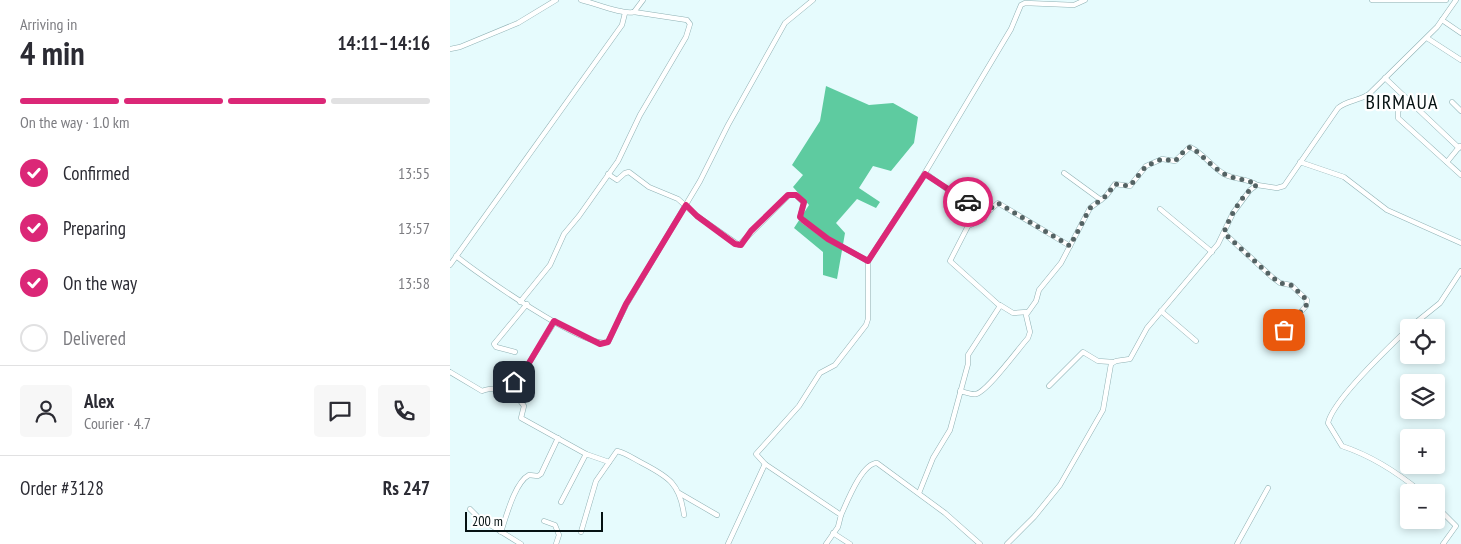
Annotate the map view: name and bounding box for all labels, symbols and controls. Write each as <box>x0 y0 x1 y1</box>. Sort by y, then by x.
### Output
text: Arriving in <box>20 14 77 34</box>
text: 14:11–14:16 <box>337 31 430 55</box>
text: 4 min <box>20 32 85 74</box>
district label: BIRMAUA <box>1366 89 1438 115</box>
text: On the way · 1.0 km <box>20 112 130 132</box>
icon: check <box>20 159 48 187</box>
text: Confirmed <box>63 161 130 185</box>
text: 13:55 <box>398 163 430 183</box>
courier <box>943 177 993 227</box>
icon: car <box>954 188 982 216</box>
icon: check <box>20 214 48 242</box>
text: Preparing <box>63 216 126 240</box>
text: 13:57 <box>398 218 430 238</box>
icon: check <box>20 269 48 297</box>
text: On the way <box>63 271 137 295</box>
text: 13:58 <box>398 273 430 293</box>
pin <box>1263 309 1305 351</box>
icon: bag <box>1270 316 1298 344</box>
map controls <box>1400 319 1445 529</box>
button: locate <box>1400 319 1445 364</box>
text: Delivered <box>63 326 126 350</box>
pin <box>493 361 535 403</box>
icon: home <box>500 368 528 396</box>
button: layers <box>1400 374 1445 419</box>
button: person <box>20 385 72 437</box>
button: chat <box>314 385 366 437</box>
button: phone <box>378 385 430 437</box>
text: Alex <box>84 389 114 413</box>
text: Courier · 4.7 <box>84 413 151 433</box>
button: + <box>1400 429 1445 474</box>
text: Order #3128 <box>20 476 104 500</box>
text: Rs 247 <box>383 476 430 500</box>
button: − <box>1400 484 1445 529</box>
scale bar <box>465 509 602 532</box>
text: 200 m <box>472 512 503 530</box>

